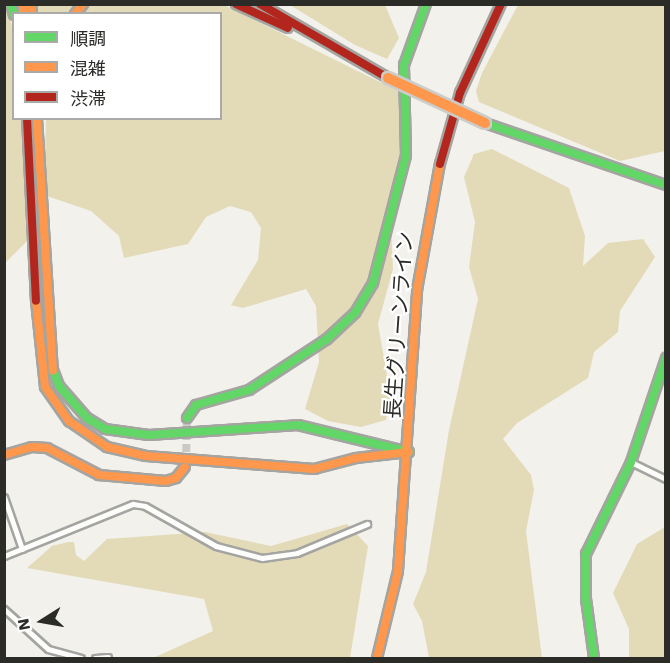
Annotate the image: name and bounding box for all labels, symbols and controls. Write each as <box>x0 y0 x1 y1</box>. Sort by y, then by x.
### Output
legend <box>12 12 222 120</box>
text: 順調 <box>70 28 106 49</box>
text: 混雑 <box>70 58 106 79</box>
text: 渋滞 <box>70 88 106 109</box>
street label: 長生グリーンライン <box>380 230 418 420</box>
north arrow <box>12 591 72 651</box>
text: N <box>13 617 34 632</box>

